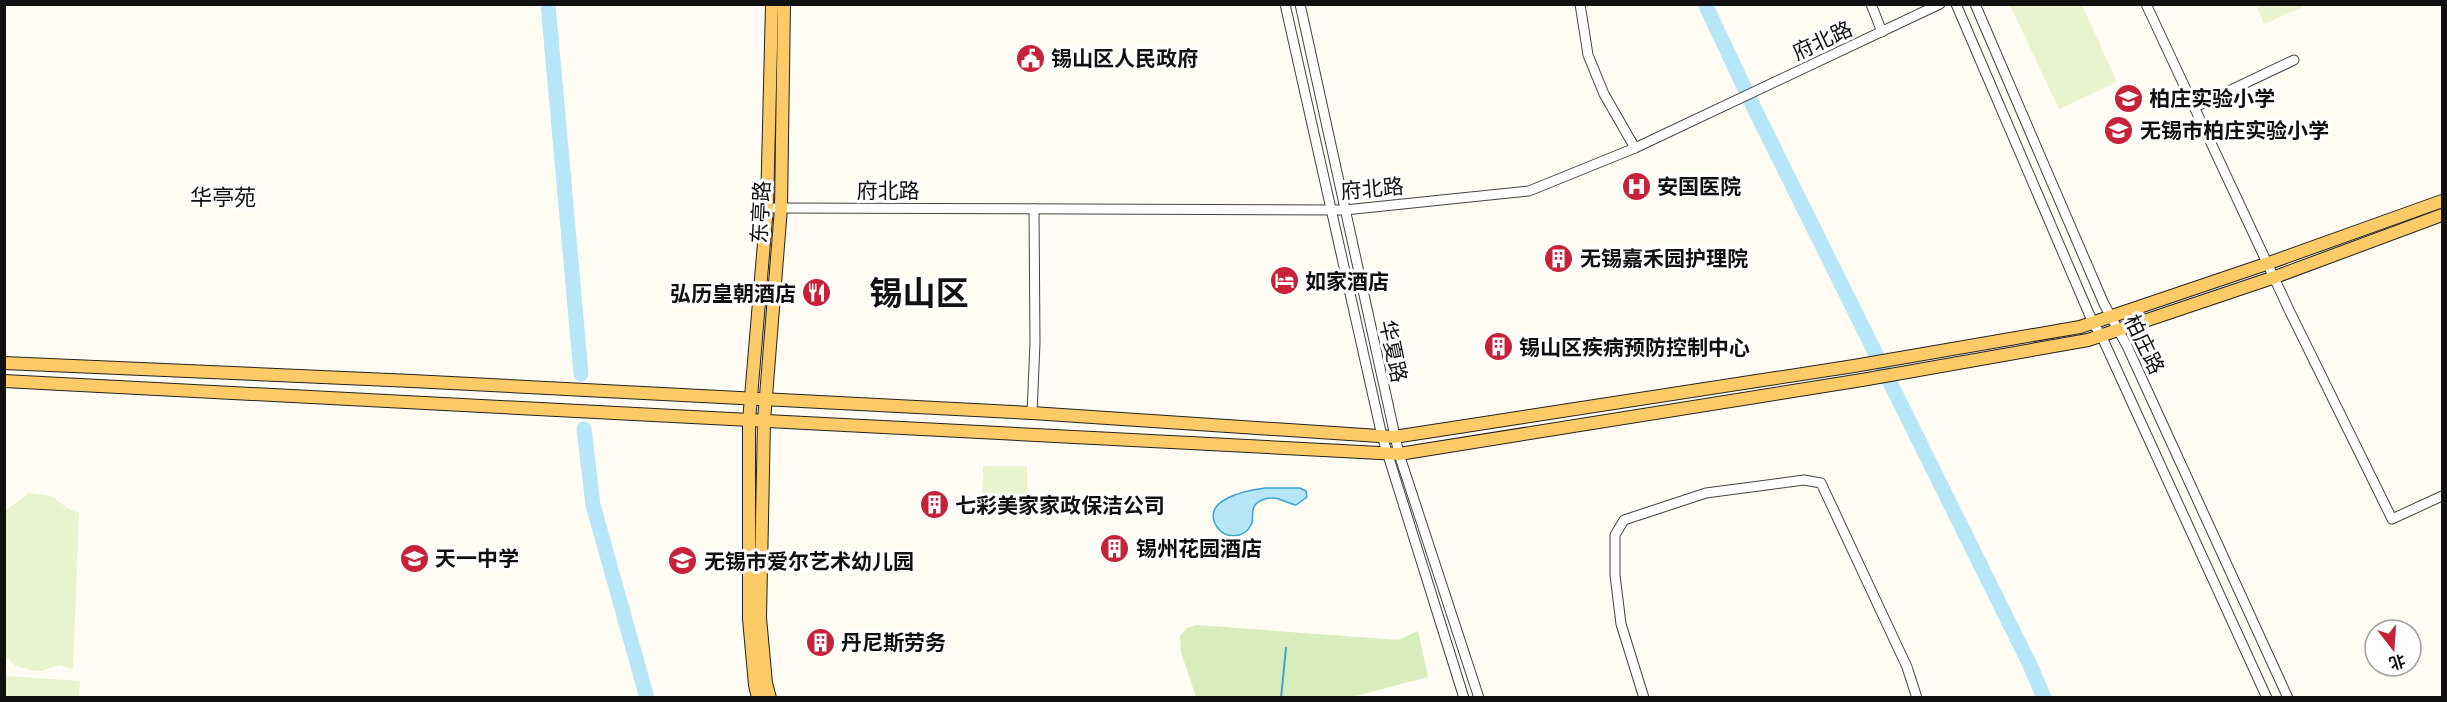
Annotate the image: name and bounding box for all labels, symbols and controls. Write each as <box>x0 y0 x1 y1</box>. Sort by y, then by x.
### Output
street label: 府北路 <box>1788 14 1856 66</box>
public building icon: 锡山区人民政府 <box>1014 42 1046 74</box>
place label: 锡山区人民政府 <box>1051 44 1198 72</box>
school or university icon: 柏庄实验小学 <box>2112 82 2144 114</box>
place label: 柏庄实验小学 <box>2149 84 2275 112</box>
school or university icon: 无锡市柏庄实验小学 <box>2103 114 2135 146</box>
place label: 无锡市柏庄实验小学 <box>2140 116 2329 144</box>
hospital icon: 安国医院 <box>1620 170 1652 202</box>
street label: 府北路 <box>1339 171 1405 205</box>
place label: 安国医院 <box>1657 172 1741 200</box>
street label: 府北路 <box>857 176 920 204</box>
street label: 东亭路 <box>744 180 776 244</box>
district label: 华亭苑 <box>190 181 256 211</box>
building icon: 无锡嘉禾园护理院 <box>1543 242 1575 274</box>
place label: 无锡嘉禾园护理院 <box>1580 244 1748 272</box>
hotel icon: 如家酒店 <box>1268 265 1300 297</box>
place label: 如家酒店 <box>1305 267 1389 295</box>
district label: 锡山区 <box>870 270 969 315</box>
restaurant icon: 弘历皇朝酒店 <box>801 277 833 309</box>
place label: 弘历皇朝酒店 <box>670 279 796 307</box>
street label: 柏庄路 <box>2119 310 2171 378</box>
street label: 华夏路 <box>1374 317 1414 385</box>
building icon: 锡山区疾病预防控制中心 <box>1482 331 1514 363</box>
place label: 锡山区疾病预防控制中心 <box>1519 333 1750 361</box>
building icon: 七彩美家家政保洁公司 <box>918 489 950 521</box>
place label: 七彩美家家政保洁公司 <box>955 491 1165 519</box>
building icon: 锡州花园酒店 <box>1099 532 1131 564</box>
place label: 锡州花园酒店 <box>1136 534 1262 562</box>
school or university icon: 天一中学 <box>398 542 430 574</box>
place label: 天一中学 <box>435 544 519 572</box>
school or university icon: 无锡市爱尔艺术幼儿园 <box>667 545 699 577</box>
place label: 无锡市爱尔艺术幼儿园 <box>704 547 914 575</box>
north arrow <box>2363 618 2423 678</box>
building icon: 丹尼斯劳务 <box>804 626 836 658</box>
place label: 丹尼斯劳务 <box>841 628 946 656</box>
text: 北 <box>2387 649 2408 675</box>

